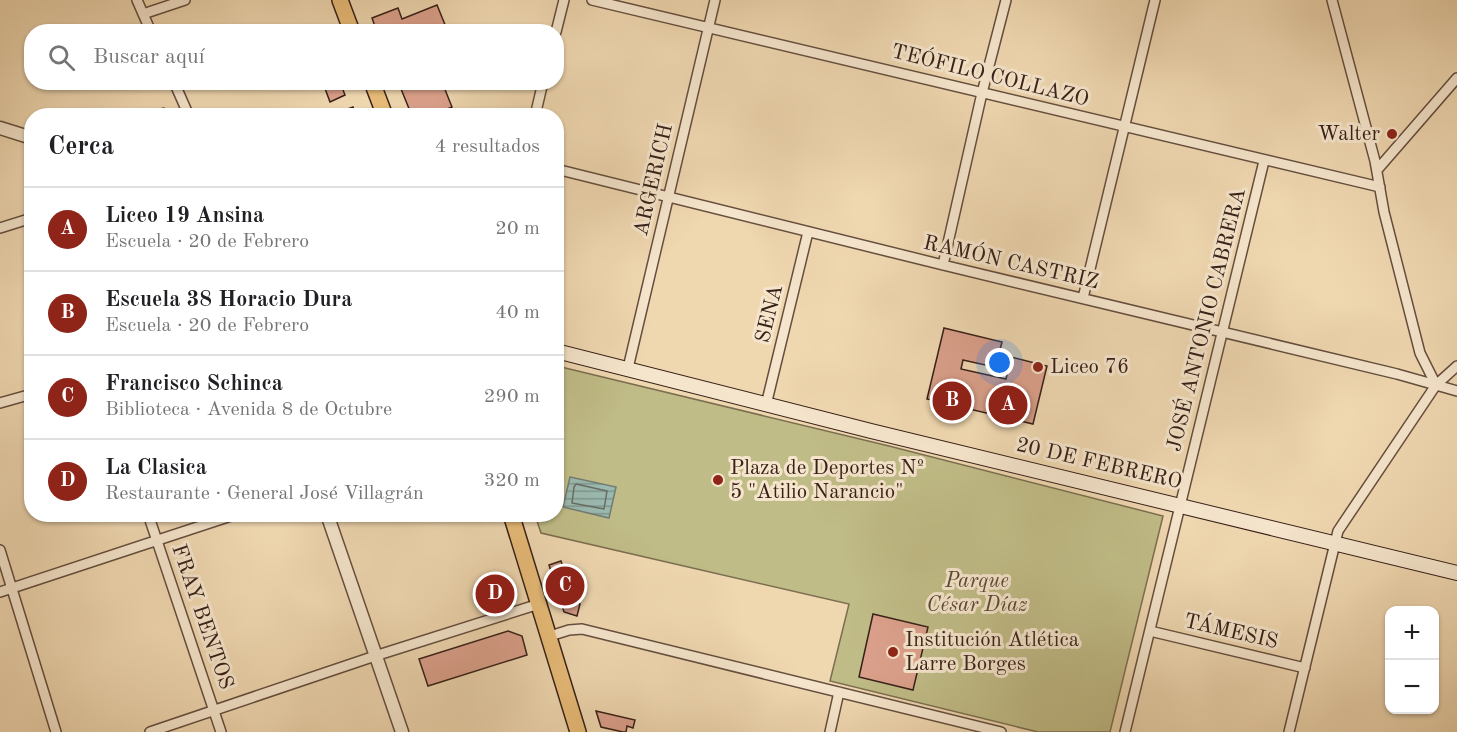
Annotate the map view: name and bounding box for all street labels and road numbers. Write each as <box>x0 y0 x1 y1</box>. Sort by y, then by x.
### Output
street label: TEÓFILO COLLAZO <box>889 36 1092 111</box>
street label: ARGERICH <box>631 122 677 238</box>
street label: JOSÉ ANTONIO CABRERA <box>1160 185 1250 454</box>
street label: RAMÓN CASTRIZ <box>921 228 1102 293</box>
street label: SENA <box>753 283 787 345</box>
street label: 20 DE FEBRERO <box>1014 435 1184 493</box>
street label: FRAY BENTOS <box>167 542 237 692</box>
street label: TÁMESIS <box>1182 607 1281 653</box>

